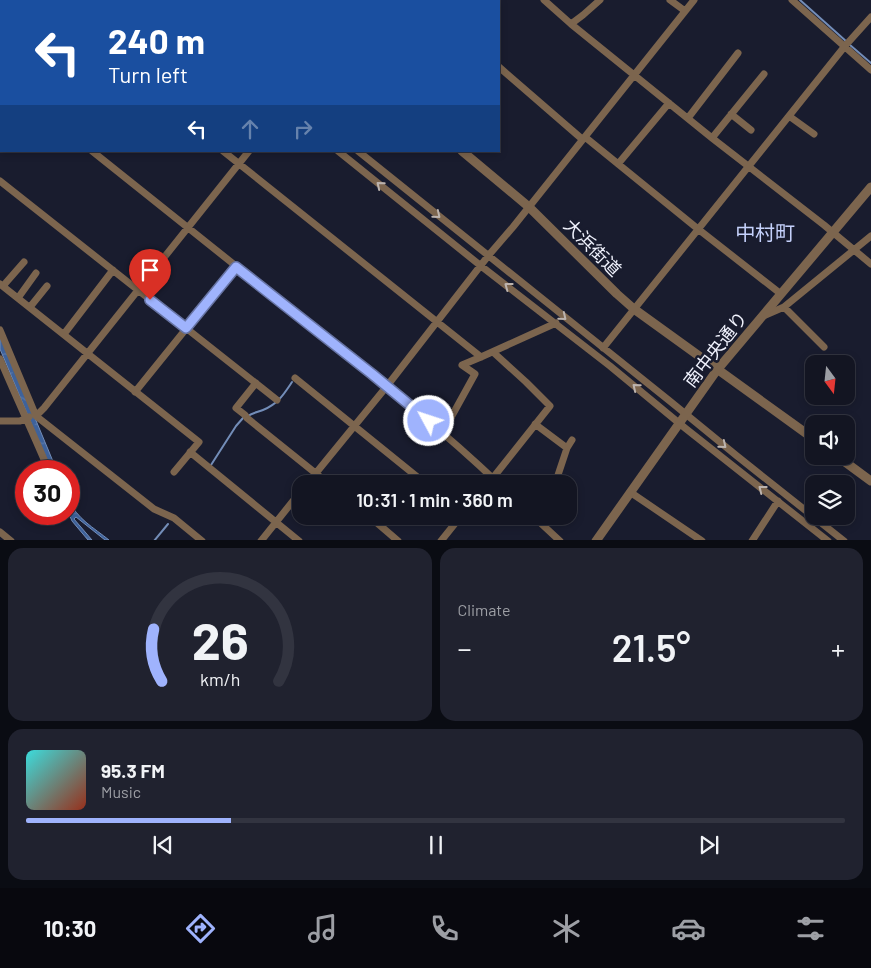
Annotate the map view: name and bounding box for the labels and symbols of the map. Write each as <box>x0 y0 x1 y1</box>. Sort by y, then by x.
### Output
one-way arrow <box>377 182 386 191</box>
one-way arrow <box>431 209 440 218</box>
street label: 大浜街道 <box>560 214 626 280</box>
district label: 中村町 <box>735 220 795 244</box>
pin <box>129 249 171 300</box>
one-way arrow <box>505 284 514 292</box>
street label: 南中央通り <box>679 307 751 391</box>
one-way arrow <box>557 311 566 319</box>
north arrow <box>805 355 855 405</box>
one-way arrow <box>632 383 641 392</box>
position arrow <box>402 394 454 446</box>
one-way arrow <box>717 440 726 448</box>
speed limit sign: 30 <box>15 460 80 525</box>
one-way arrow <box>759 486 768 494</box>

